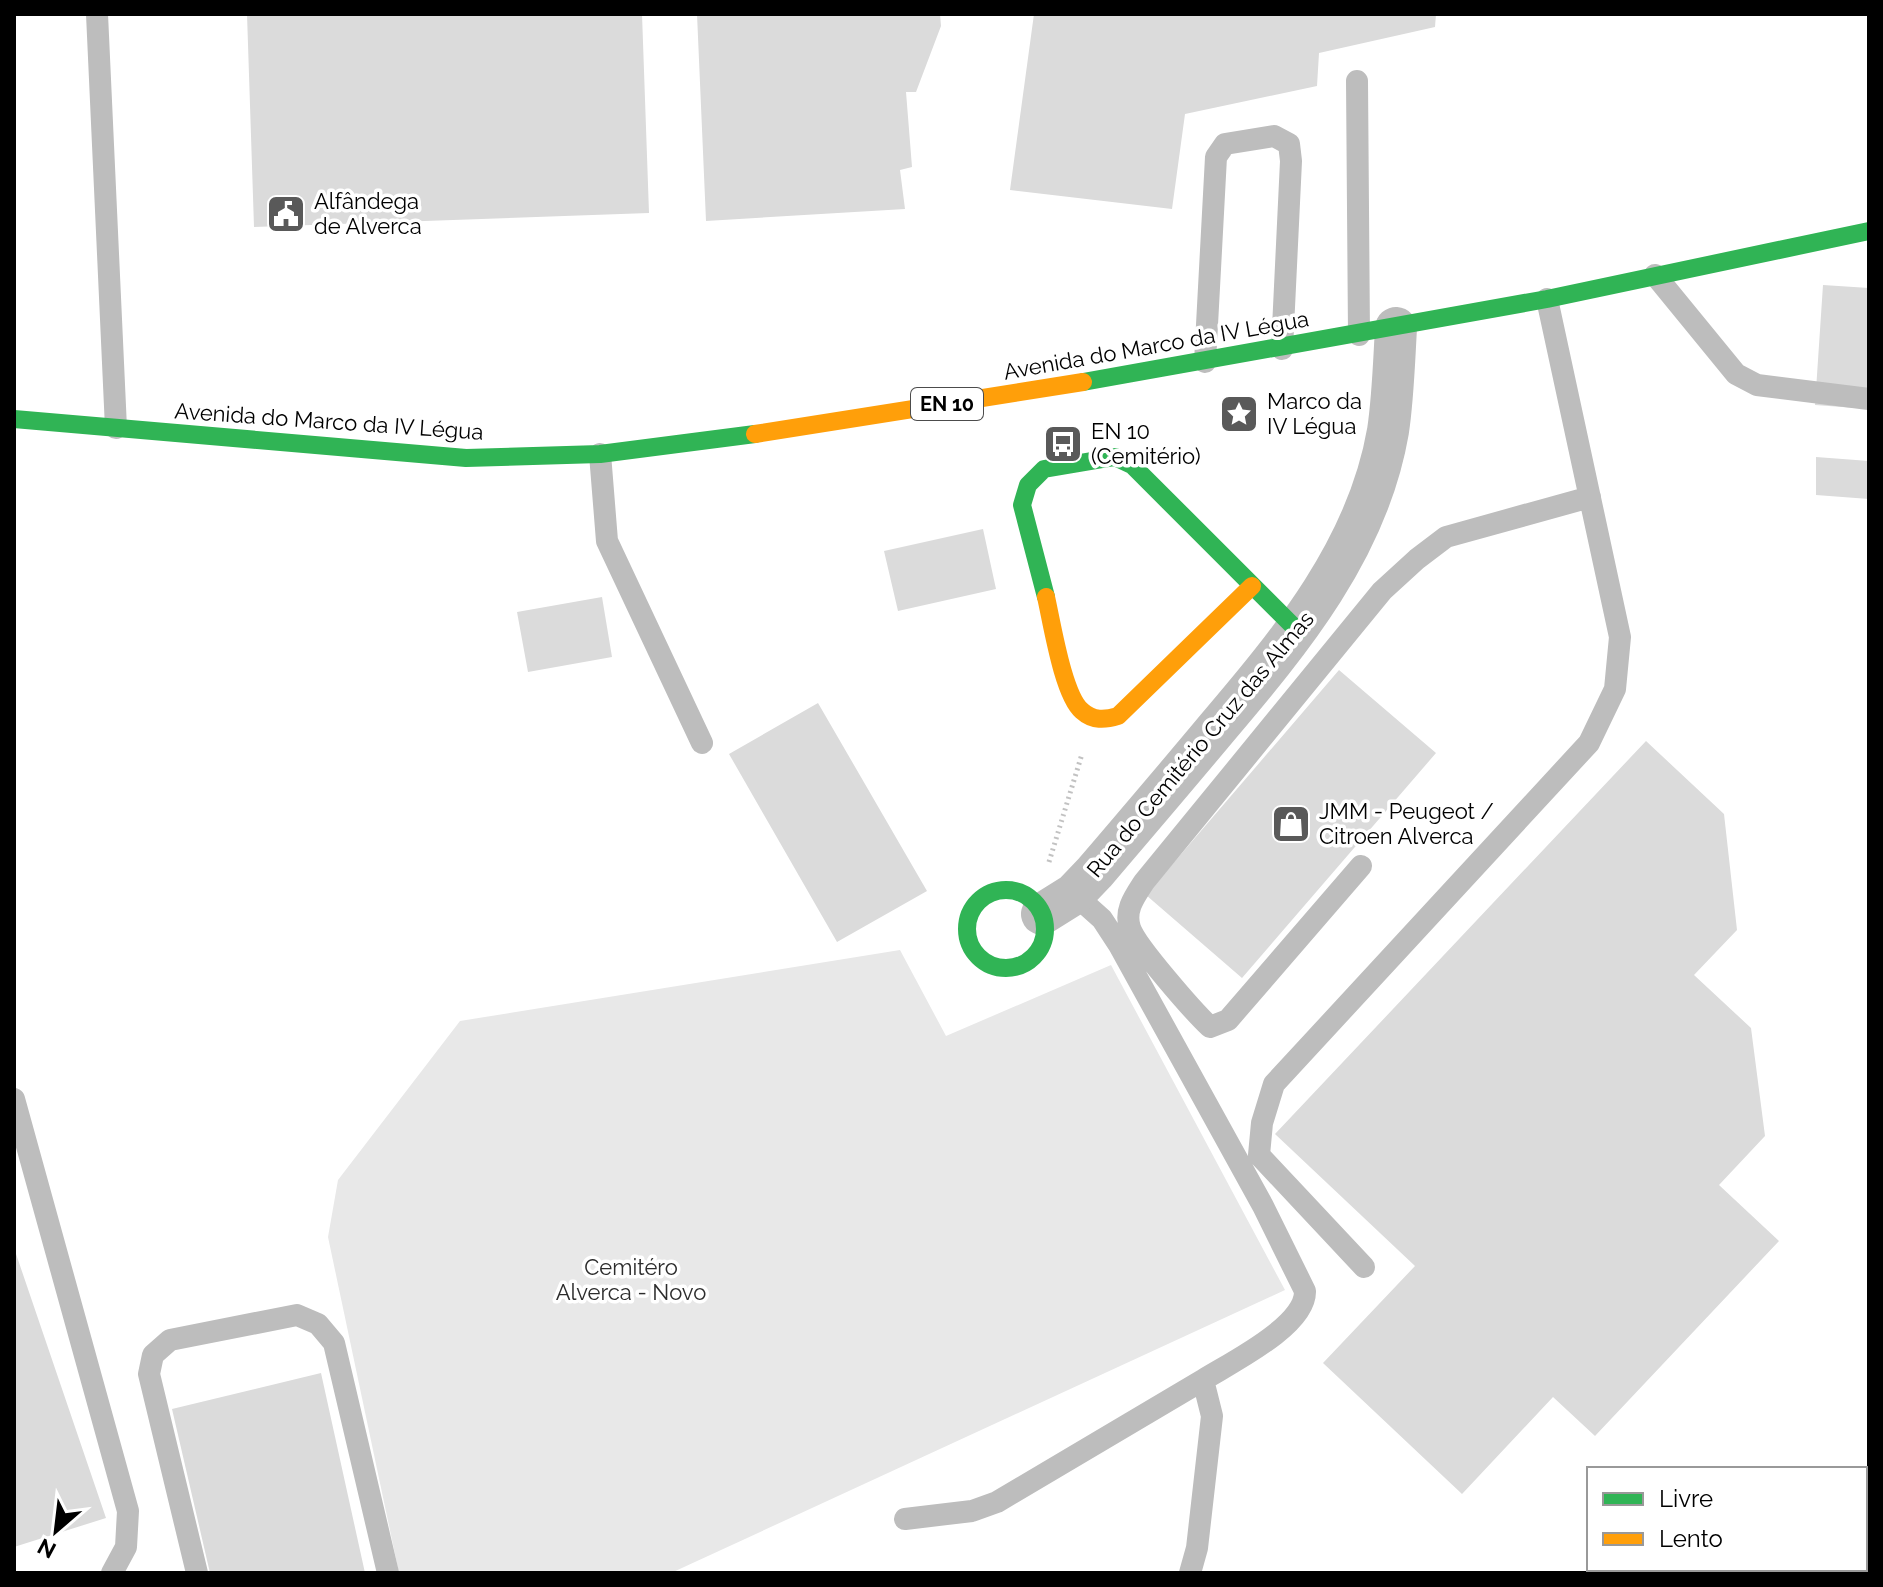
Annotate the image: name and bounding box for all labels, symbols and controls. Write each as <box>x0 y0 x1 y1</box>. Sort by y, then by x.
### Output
place label: Alfândega de Alverca <box>314 188 422 239</box>
public building icon: Alfândega de Alverca <box>265 193 307 235</box>
street label: Avenida do Marco da IV Légua <box>1001 305 1311 385</box>
road number: EN 10 <box>911 388 983 420</box>
place label: Marco da IV Légua <box>1267 388 1362 439</box>
place icon: Marco da IV Légua <box>1218 393 1260 435</box>
street label: Avenida do Marco da IV Légua <box>174 397 484 445</box>
place label: EN 10 (Cemitério) <box>1091 418 1201 469</box>
bus stop icon: EN 10 (Cemitério) <box>1042 423 1084 465</box>
street label: Rua do Cemitério Cruz das Almas <box>1081 606 1319 882</box>
place label: JMM - Peugeot / Citroen Alverca <box>1319 798 1494 849</box>
shop icon: JMM - Peugeot / Citroen Alverca <box>1270 803 1312 845</box>
park label: Cemitéro Alverca - Novo <box>556 1254 706 1305</box>
legend <box>1587 1467 1867 1571</box>
text: Livre <box>1659 1484 1713 1513</box>
north arrow <box>16 1491 96 1571</box>
text: Lento <box>1659 1524 1723 1553</box>
text: N <box>33 1533 60 1564</box>

